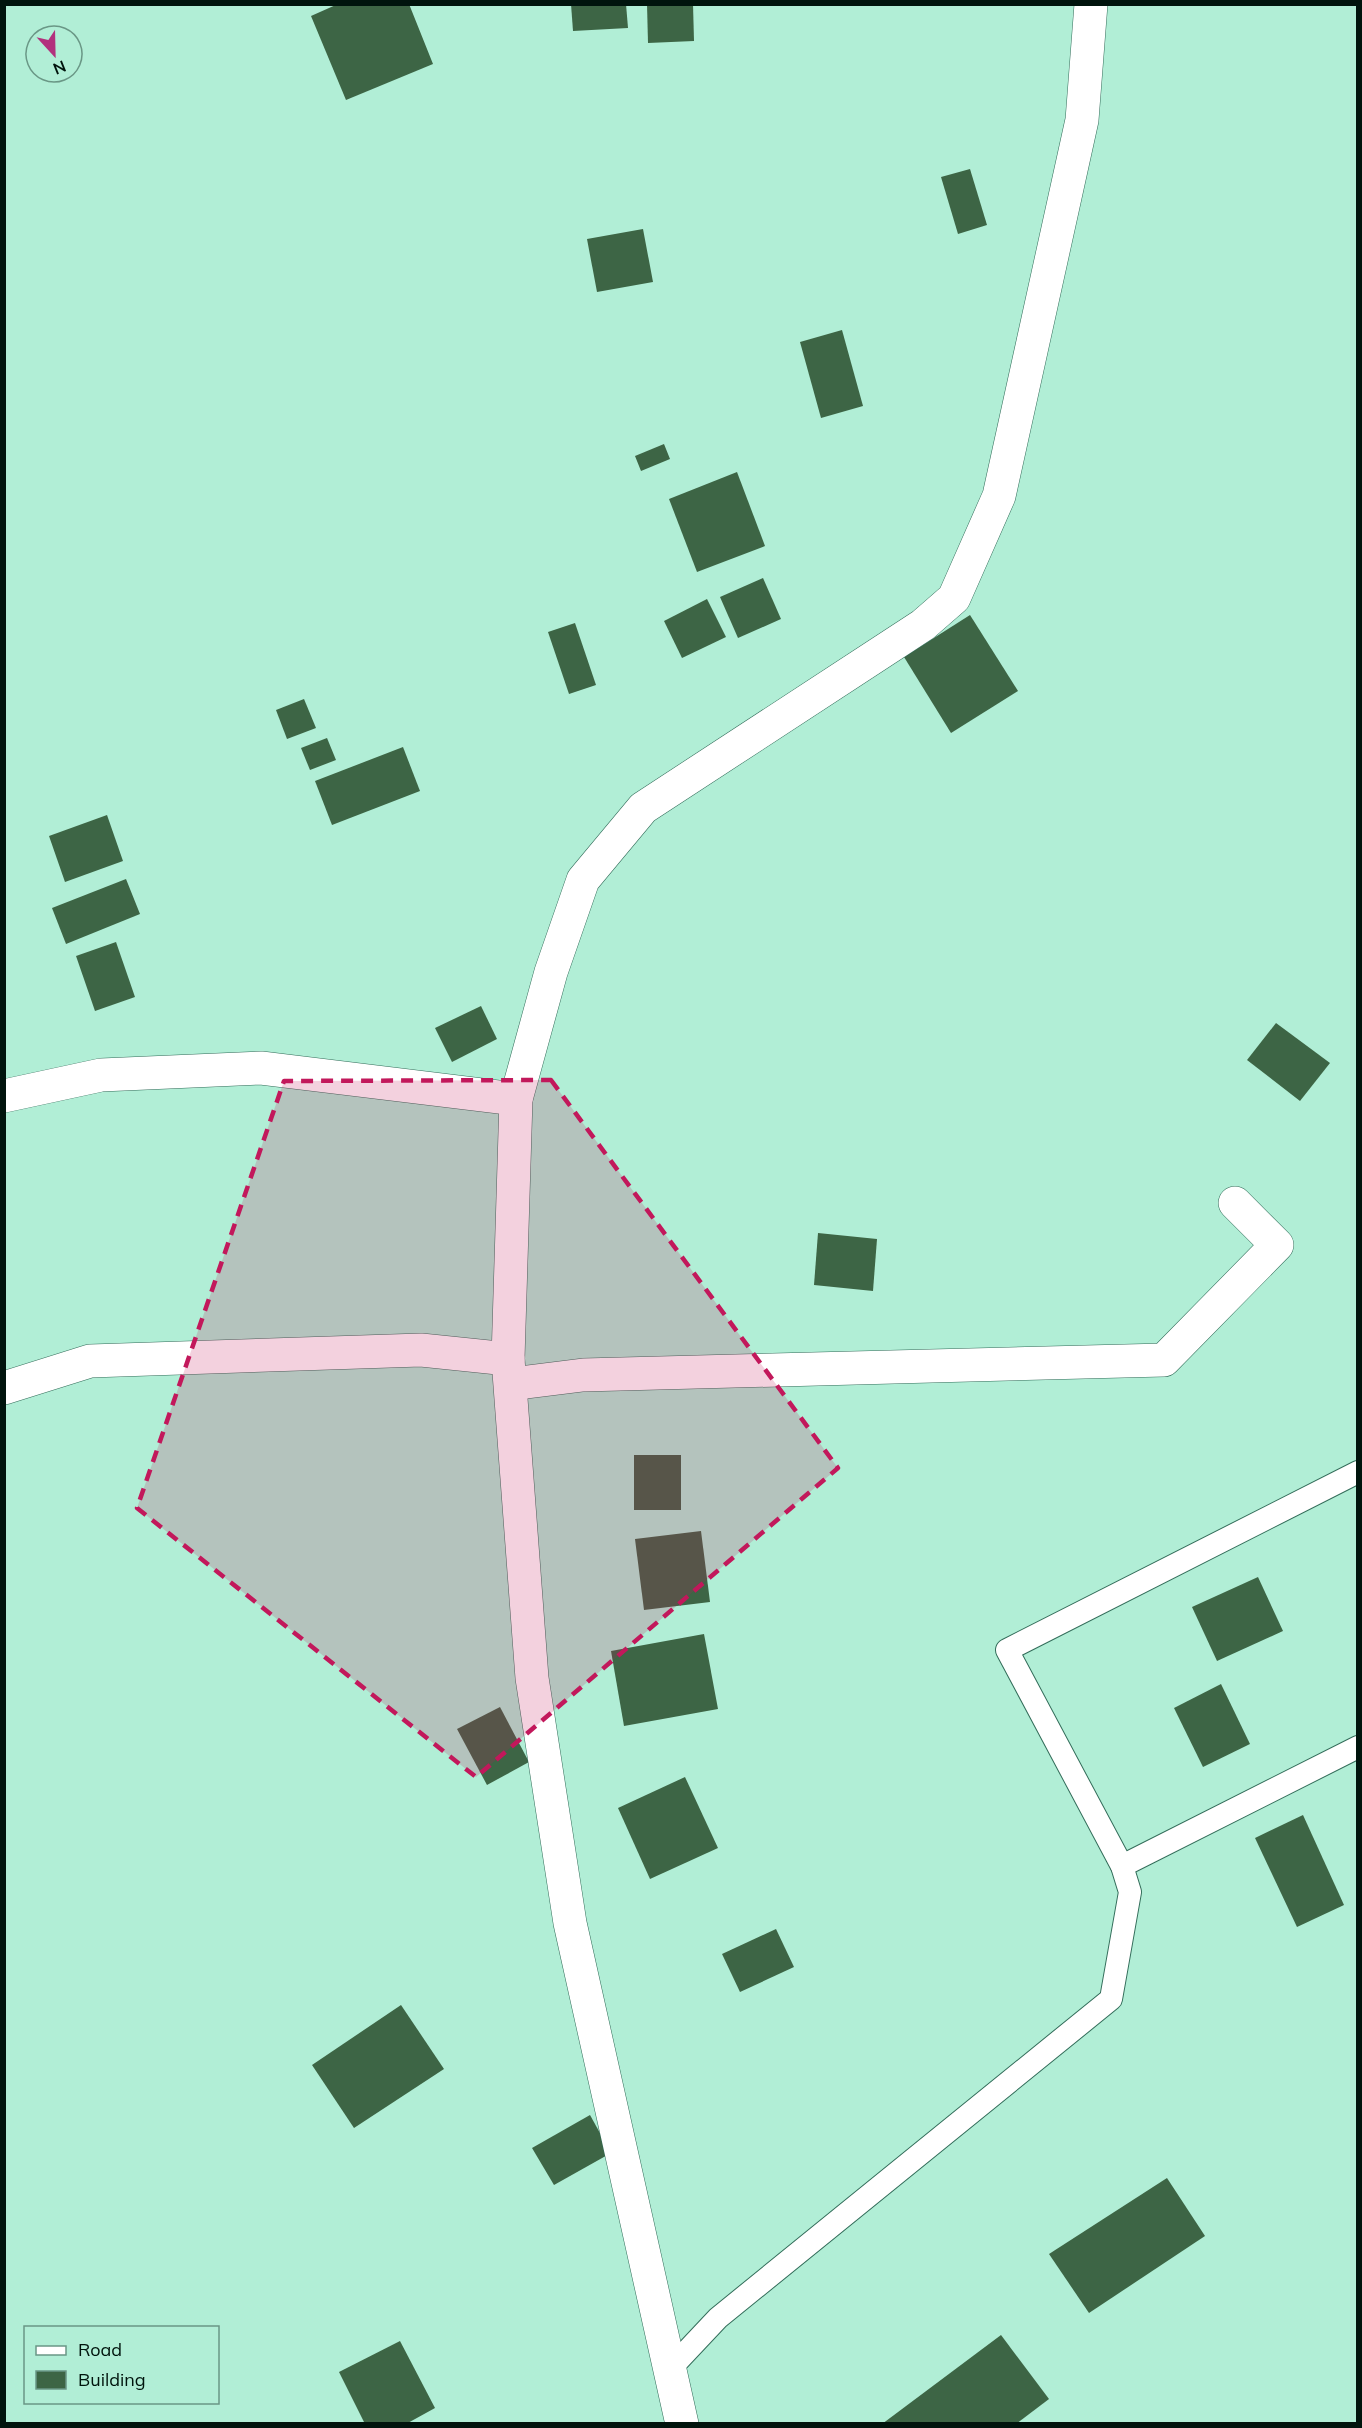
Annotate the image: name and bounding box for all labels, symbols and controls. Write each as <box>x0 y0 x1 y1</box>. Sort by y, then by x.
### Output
north arrow <box>24 24 84 84</box>
text: N <box>50 56 69 79</box>
legend <box>24 2326 219 2404</box>
text: Road <box>78 2338 122 2361</box>
text: Building <box>78 2368 146 2391</box>

